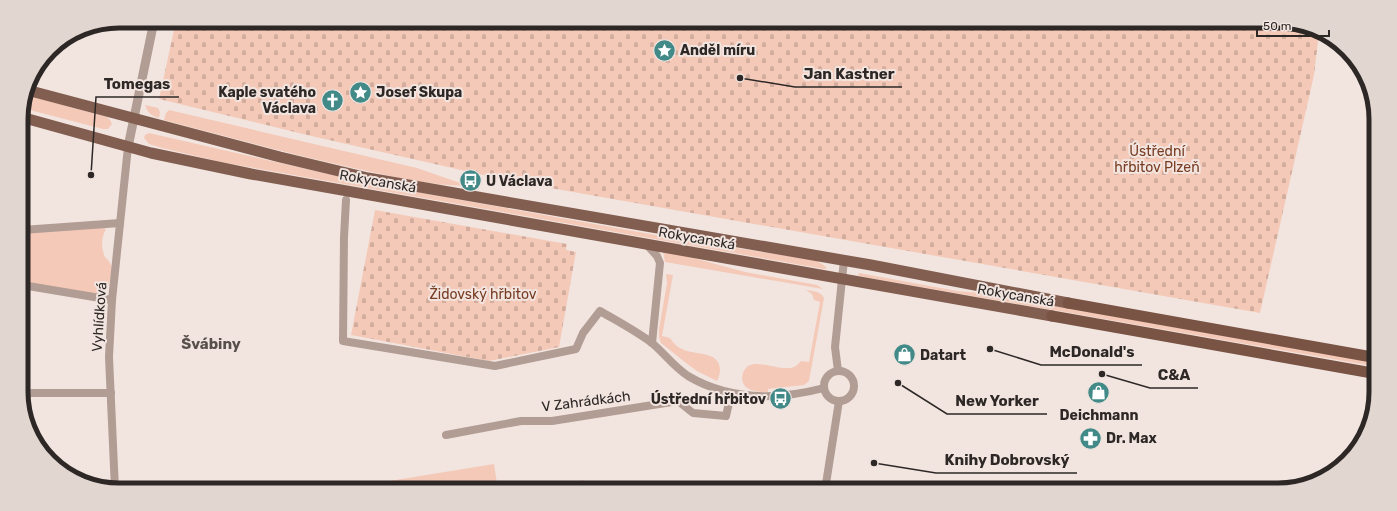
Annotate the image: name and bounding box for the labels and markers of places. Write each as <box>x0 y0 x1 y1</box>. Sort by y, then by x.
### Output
place icon: Anděl míru <box>652 37 678 63</box>
place label: Anděl míru <box>680 42 755 59</box>
callout: Jan Kastner <box>795 60 902 87</box>
callout: Tomegas <box>96 70 179 97</box>
place icon: Josef Skupa <box>348 79 374 105</box>
place label: Kaple svatého Václava <box>218 84 316 117</box>
place label: Josef Skupa <box>376 84 462 101</box>
church icon: Kaple svatého Václava <box>319 87 345 113</box>
bus stop icon: U Václava <box>458 168 484 194</box>
place label: U Václava <box>486 173 553 190</box>
callout: McDonald's <box>1041 338 1142 365</box>
shop icon: Datart <box>891 342 917 368</box>
place label: Datart <box>920 347 966 364</box>
callout: C&A <box>1150 361 1198 388</box>
shop icon: Deichmann <box>1086 380 1112 406</box>
bus stop icon: Ústřední hřbitov <box>768 386 794 412</box>
callout: New Yorker <box>947 387 1047 414</box>
place label: Ústřední hřbitov <box>651 390 767 408</box>
place label: Deichmann <box>1060 407 1138 424</box>
pharmacy icon: Dr. Max <box>1078 425 1104 451</box>
place label: Dr. Max <box>1106 430 1157 447</box>
callout: Knihy Dobrovský <box>936 446 1077 473</box>

